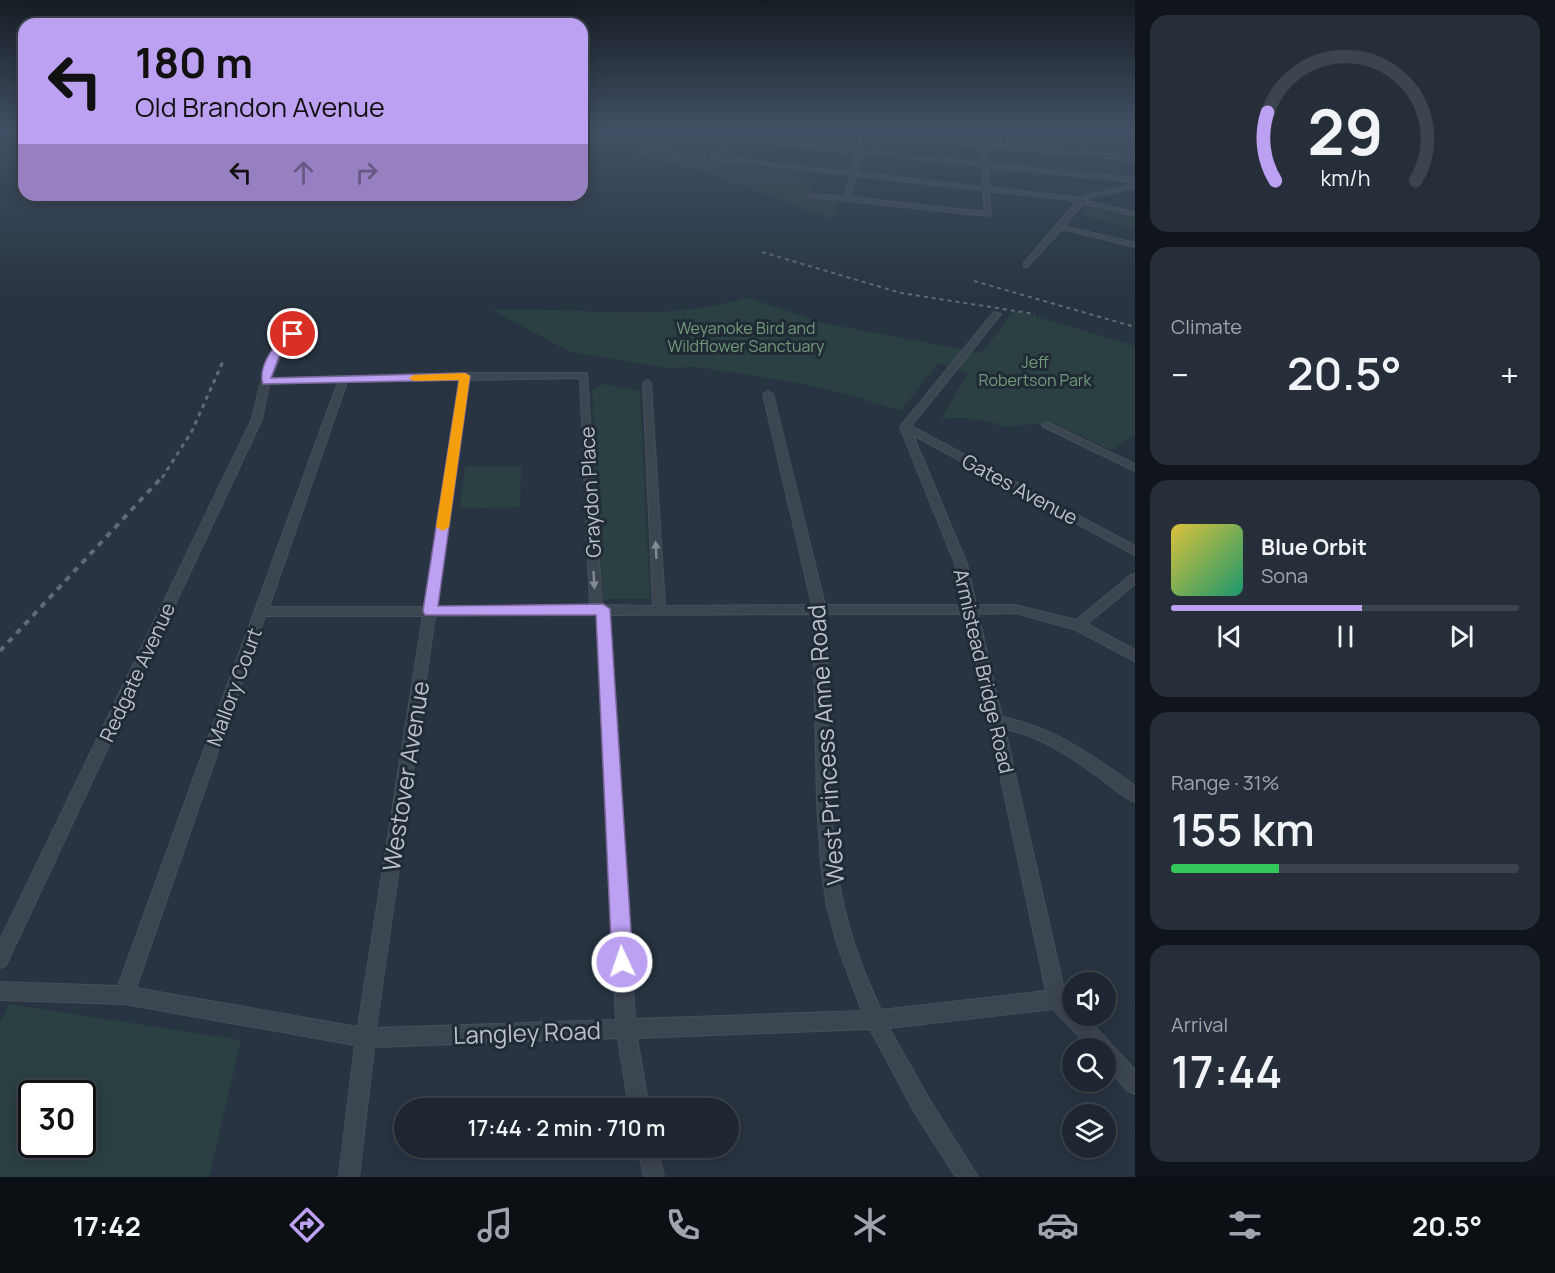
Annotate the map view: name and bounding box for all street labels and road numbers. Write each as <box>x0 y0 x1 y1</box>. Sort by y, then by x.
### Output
street label: Graydon Place <box>573 426 607 558</box>
street label: Gates Avenue <box>957 447 1083 531</box>
street label: Armistead Bridge Road <box>947 566 1021 776</box>
street label: Redgate Avenue <box>93 598 181 746</box>
street label: West Princess Anne Road <box>799 604 851 886</box>
street label: Mallory Court <box>200 624 268 750</box>
street label: Westover Avenue <box>374 679 436 873</box>
street label: Langley Road <box>453 1013 601 1051</box>

